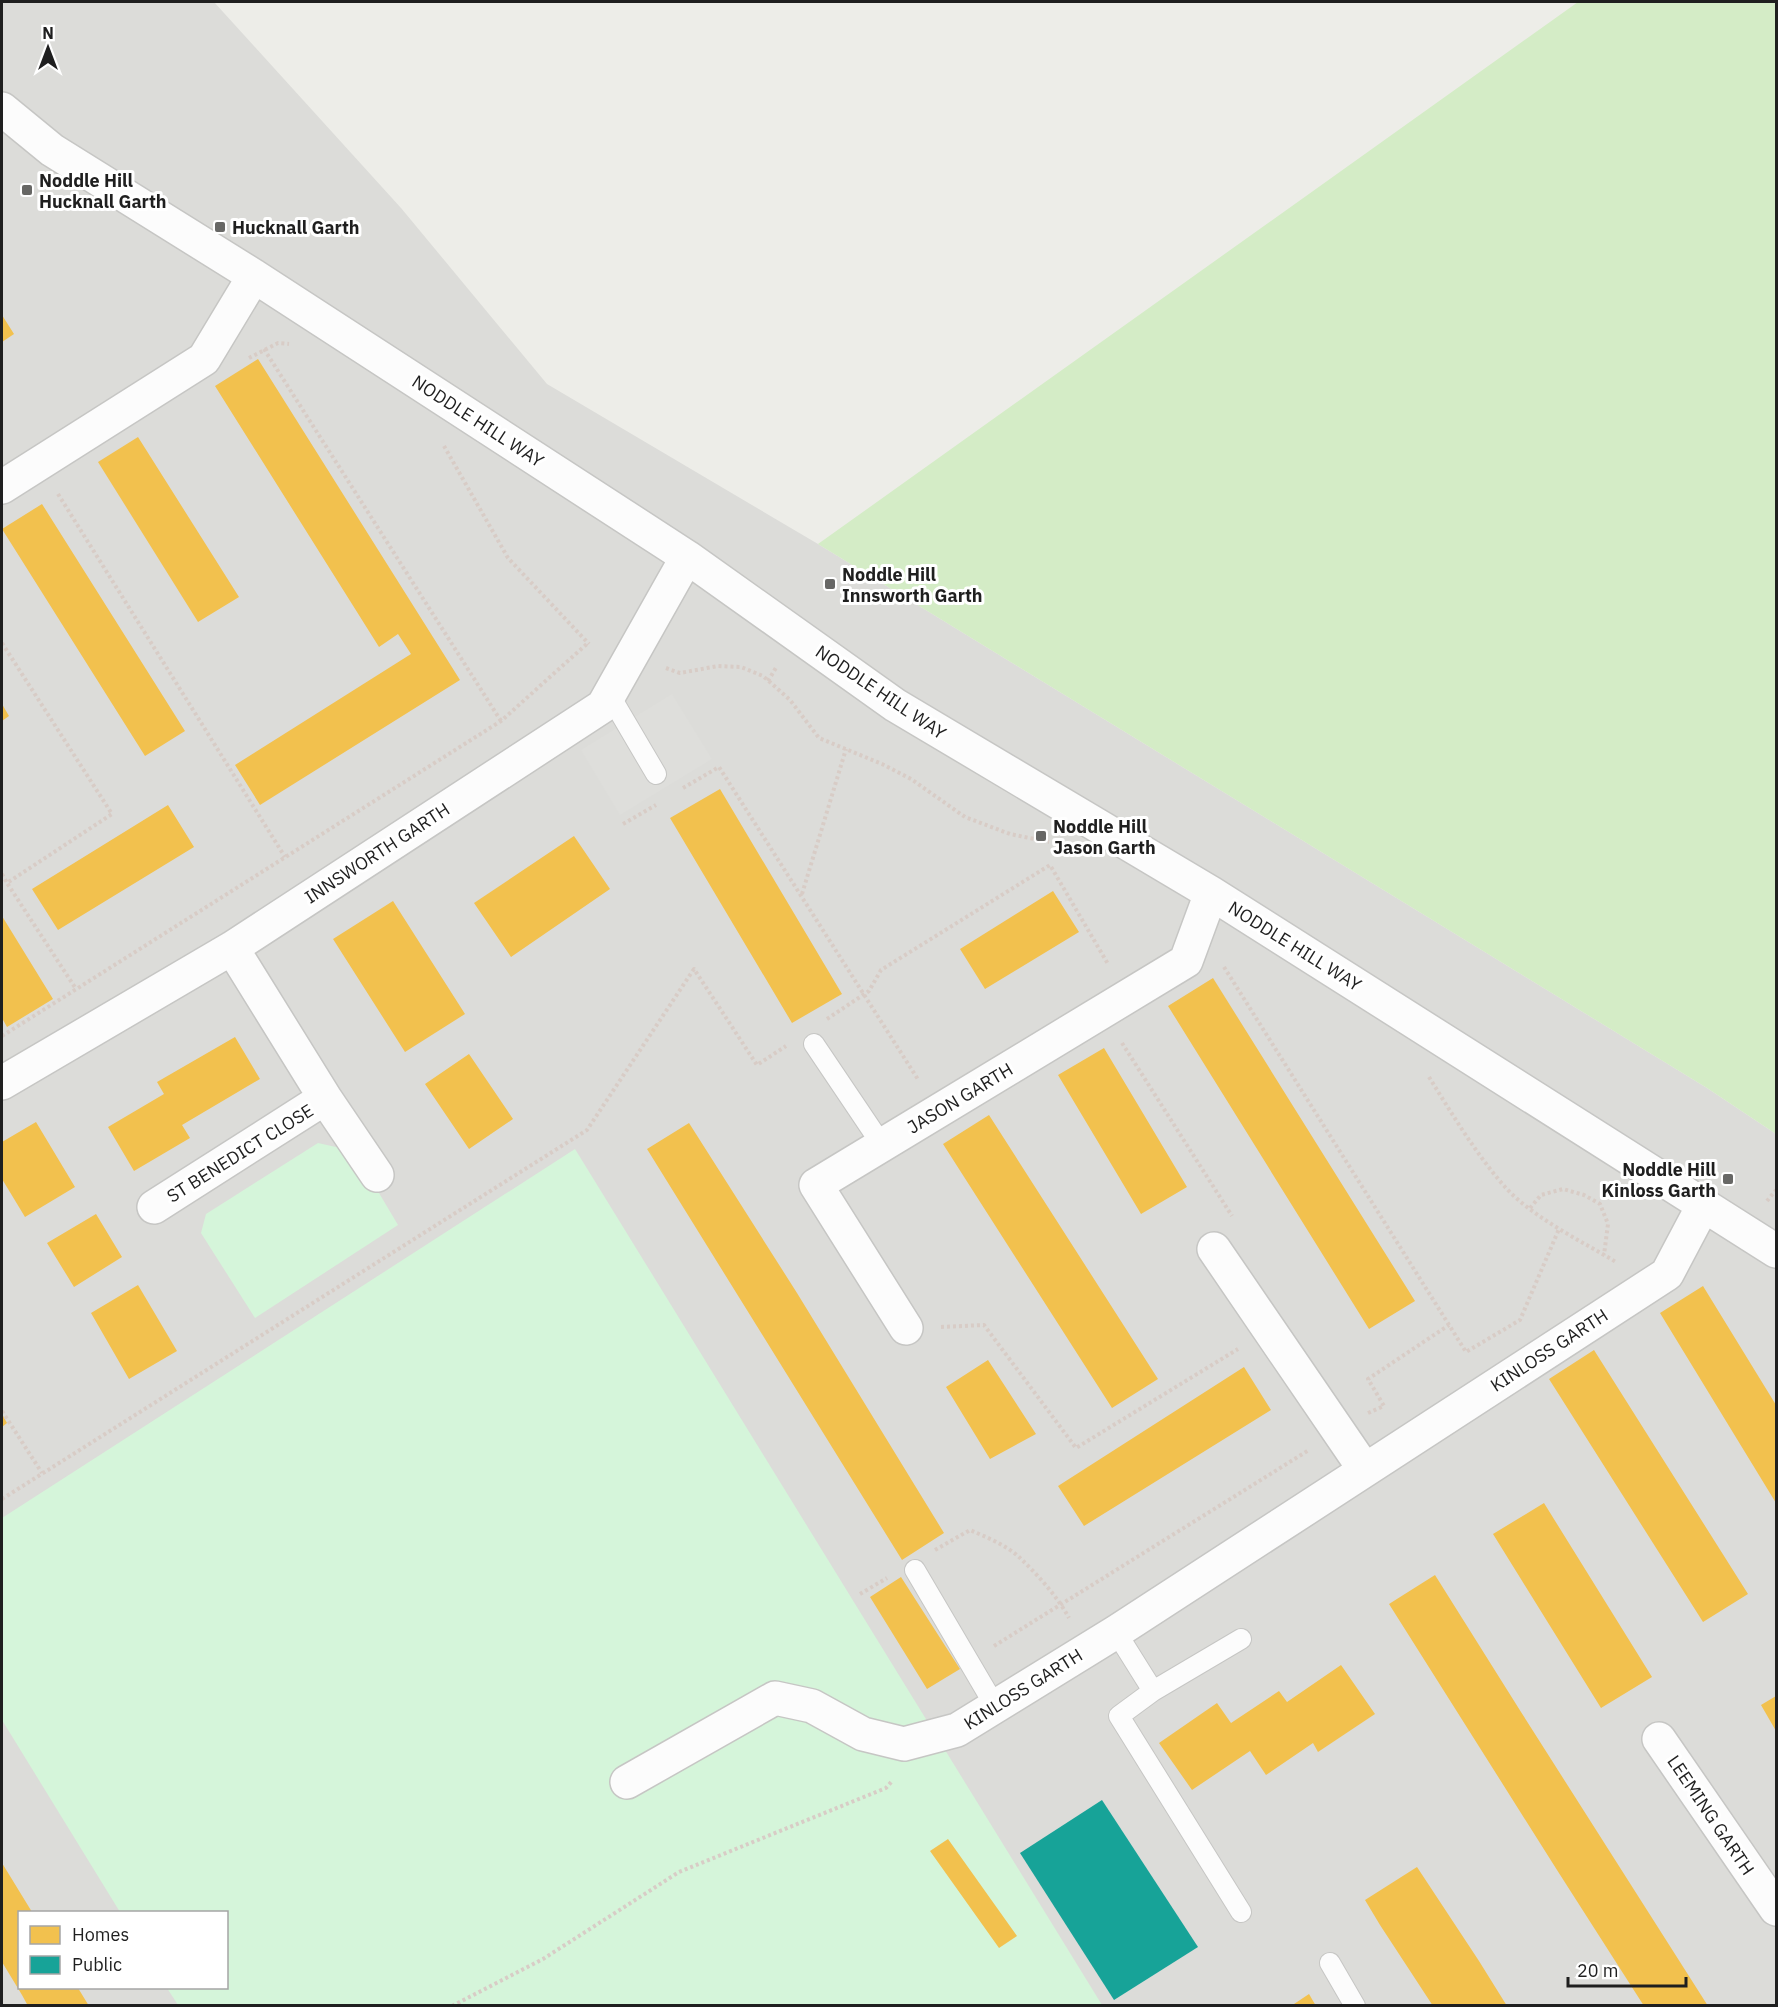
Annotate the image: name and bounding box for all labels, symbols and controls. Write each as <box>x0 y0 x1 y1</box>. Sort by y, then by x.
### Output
north arrow <box>18 18 78 78</box>
text: N <box>42 23 54 43</box>
place label: Noddle Hill Hucknall Garth <box>39 169 167 213</box>
marker: Noddle Hill Hucknall Garth <box>20 183 34 197</box>
place label: Hucknall Garth <box>232 216 360 239</box>
marker: Hucknall Garth <box>213 220 227 234</box>
street label: NODDLE HILL WAY <box>408 370 549 472</box>
place label: Noddle Hill Innsworth Garth <box>842 563 983 607</box>
marker: Noddle Hill Innsworth Garth <box>823 577 837 591</box>
street label: NODDLE HILL WAY <box>811 640 951 744</box>
street label: INNSWORTH GARTH <box>300 797 454 909</box>
place label: Noddle Hill Jason Garth <box>1053 815 1156 859</box>
marker: Noddle Hill Jason Garth <box>1034 829 1048 843</box>
street label: NODDLE HILL WAY <box>1224 896 1366 996</box>
street label: JASON GARTH <box>903 1058 1017 1138</box>
street label: ST BENEDICT CLOSE <box>162 1099 318 1207</box>
place label: Noddle Hill Kinloss Garth <box>1602 1158 1717 1202</box>
marker: Noddle Hill Kinloss Garth <box>1721 1172 1735 1186</box>
street label: KINLOSS GARTH <box>1486 1303 1612 1397</box>
street label: KINLOSS GARTH <box>959 1643 1087 1735</box>
street label: LEEMING GARTH <box>1662 1751 1760 1879</box>
legend <box>18 1911 228 1989</box>
text: Homes <box>72 1923 129 1946</box>
scale bar <box>1568 1950 1686 1988</box>
text: Public <box>72 1953 122 1976</box>
text: 20 m <box>1577 1959 1619 1982</box>

